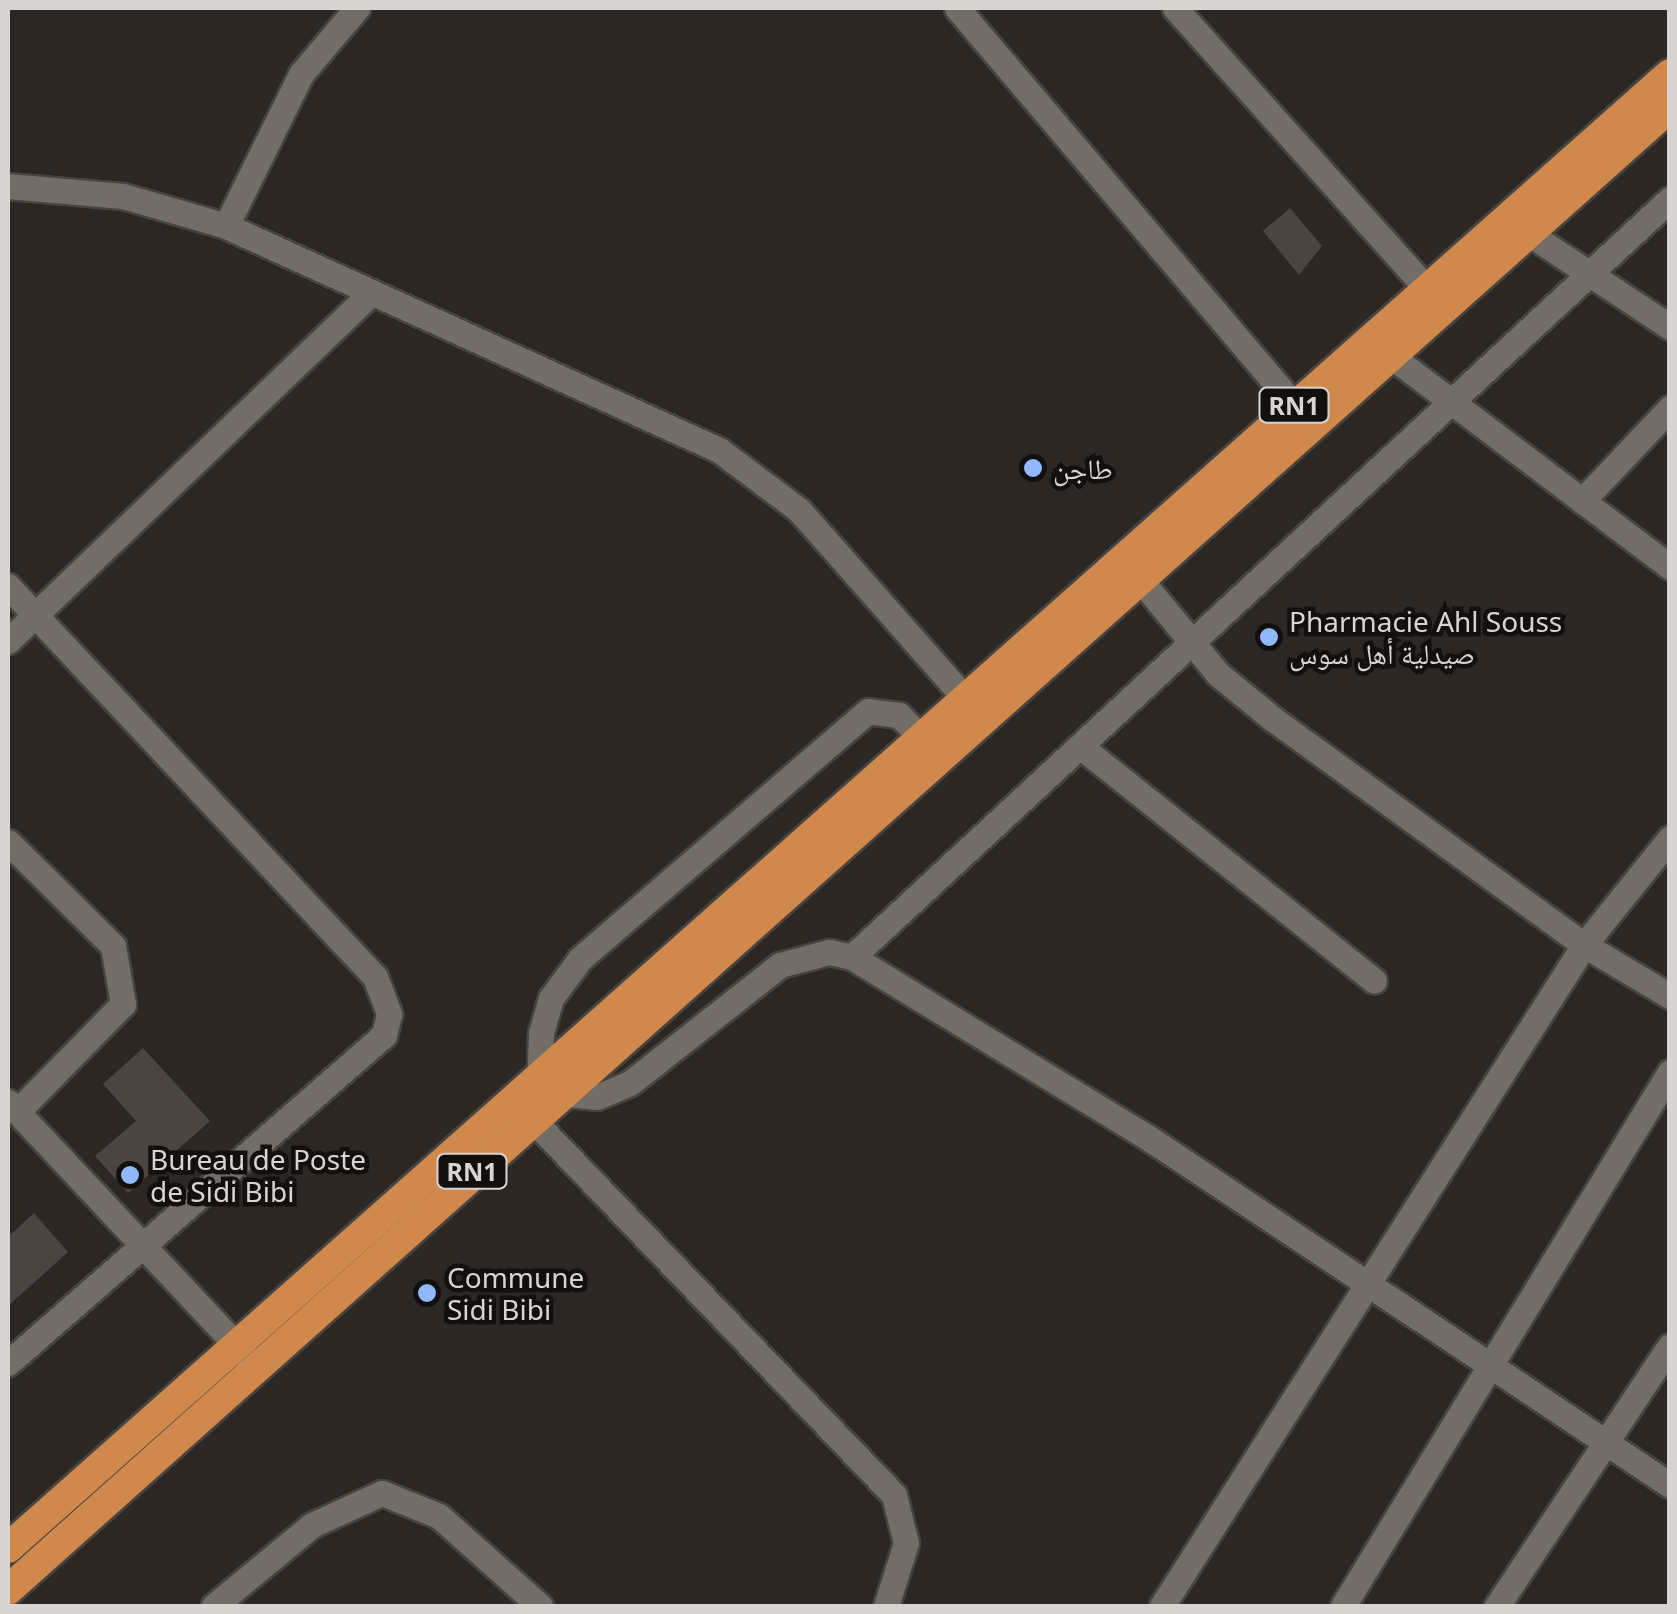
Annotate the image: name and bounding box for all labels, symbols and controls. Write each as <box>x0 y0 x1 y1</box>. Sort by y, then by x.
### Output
road number: RN1 <box>1256 385 1332 425</box>
place label: طاجن <box>1053 451 1113 485</box>
marker: طاجن <box>1022 457 1044 479</box>
place label: Pharmacie Ahl Souss صيدلية أهل سوس <box>1289 604 1562 670</box>
marker: Pharmacie Ahl Souss صيدلية أهل سوس <box>1258 626 1280 648</box>
place label: Bureau de Poste de Sidi Bibi <box>150 1142 366 1208</box>
road number: RN1 <box>434 1151 510 1191</box>
marker: Bureau de Poste de Sidi Bibi <box>119 1164 141 1186</box>
place label: Commune Sidi Bibi <box>447 1260 584 1326</box>
marker: Commune Sidi Bibi <box>416 1282 438 1304</box>

